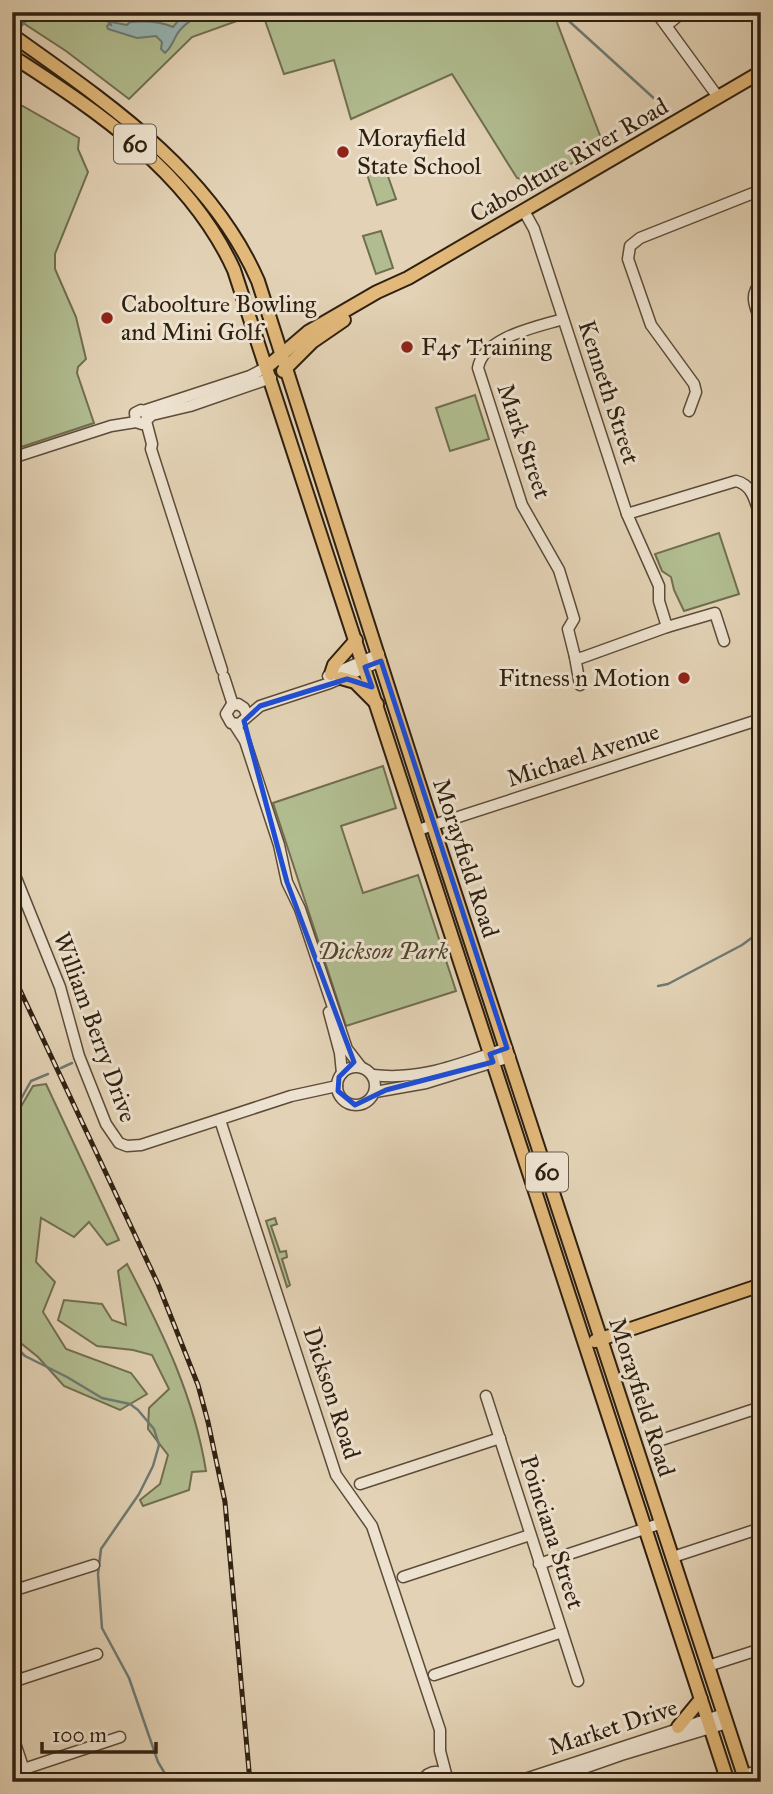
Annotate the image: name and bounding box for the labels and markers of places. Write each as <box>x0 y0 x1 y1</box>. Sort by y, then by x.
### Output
place label: Morayfield State School <box>357 123 482 181</box>
marker: Morayfield State School <box>335 144 351 160</box>
place label: Caboolture Bowling and Mini Golf <box>121 289 317 347</box>
marker: Caboolture Bowling and Mini Golf <box>99 310 115 326</box>
place label: F45 Training <box>421 332 553 362</box>
marker: F45 Training <box>399 339 415 355</box>
place label: Fitness n Motion <box>499 663 670 693</box>
marker: Fitness n Motion <box>676 670 692 686</box>

